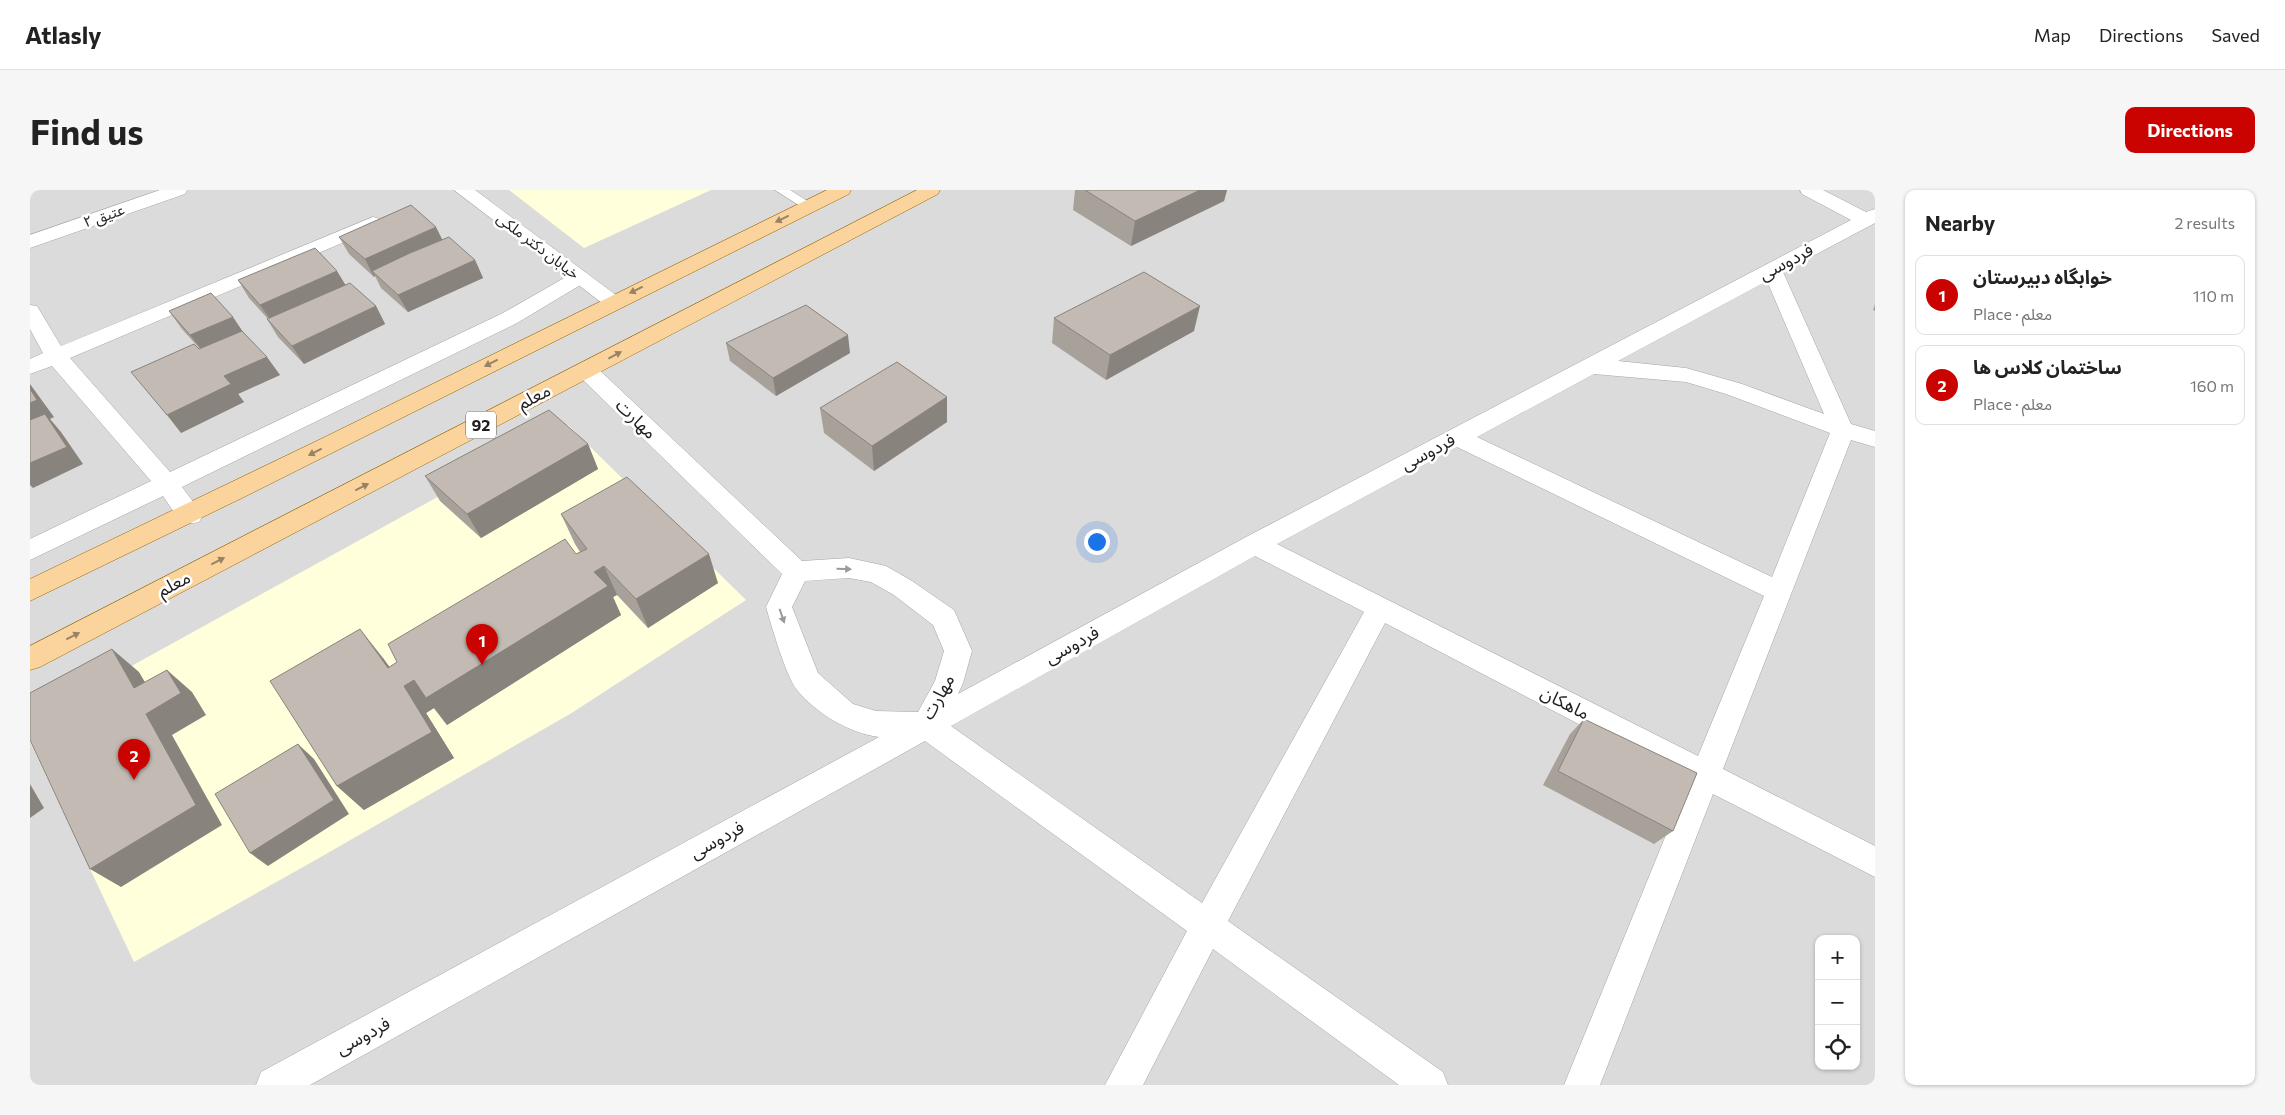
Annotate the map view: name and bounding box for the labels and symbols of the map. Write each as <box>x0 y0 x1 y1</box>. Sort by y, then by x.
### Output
street label: عتیق ۲ <box>81 200 128 232</box>
street label: خیابان دکتر ملکی <box>493 208 584 283</box>
one-way arrow <box>775 215 790 223</box>
street label: فردوسی <box>1754 238 1817 285</box>
one-way arrow <box>629 286 644 295</box>
one-way arrow <box>607 351 622 359</box>
one-way arrow <box>484 359 498 367</box>
street label: معلم <box>513 378 555 417</box>
street label: مهارت <box>611 394 662 444</box>
road number: 92 <box>466 412 496 438</box>
street label: فردوسی <box>1396 428 1459 475</box>
one-way arrow <box>307 448 322 456</box>
one-way arrow <box>355 483 369 491</box>
your location <box>1084 529 1110 555</box>
one-way arrow <box>210 557 225 565</box>
one-way arrow <box>837 565 853 573</box>
street label: معلم <box>153 566 195 603</box>
one-way arrow <box>778 609 786 624</box>
street label: فردوسی <box>1041 620 1103 669</box>
pin: 1 <box>466 624 498 665</box>
one-way arrow <box>66 632 81 640</box>
street label: مهارت <box>916 670 959 723</box>
street label: ماهکان <box>1537 681 1593 725</box>
pin: 2 <box>118 739 150 780</box>
street label: فردوسی <box>686 815 748 864</box>
street label: فردوسی <box>332 1011 394 1060</box>

